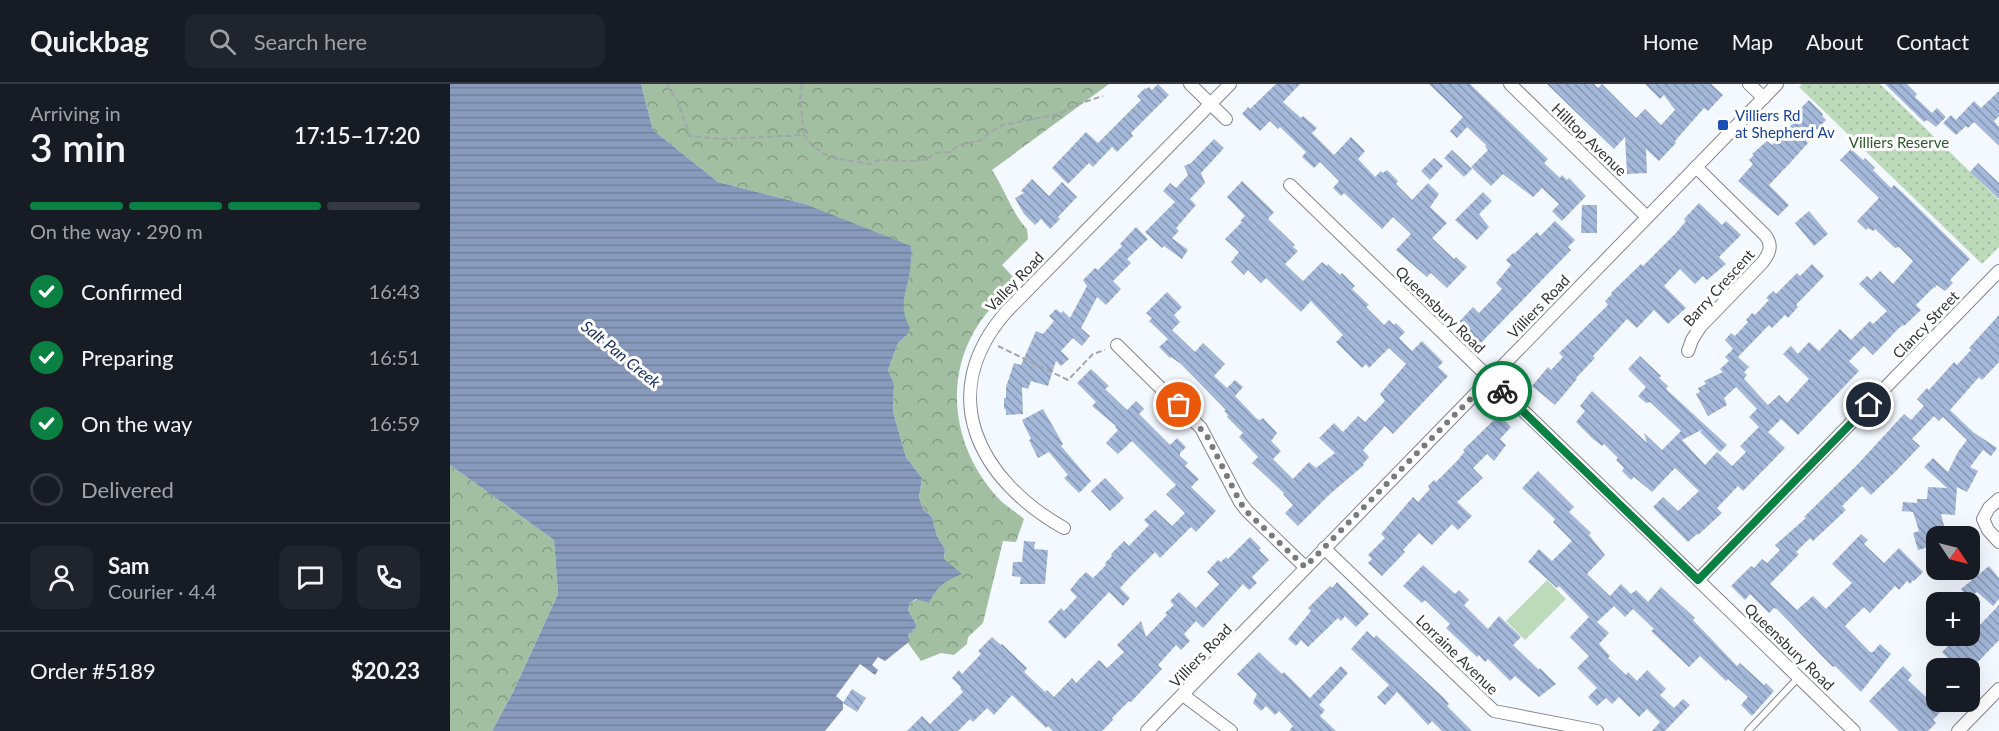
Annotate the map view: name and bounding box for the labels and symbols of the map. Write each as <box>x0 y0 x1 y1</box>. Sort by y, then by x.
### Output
street label: Hilltop Avenue <box>1548 99 1631 180</box>
place label: Villiers Rd at Shepherd Av <box>1735 106 1835 141</box>
marker: Villiers Rd at Shepherd Av <box>1716 118 1730 132</box>
park label: Villiers Reserve <box>1849 133 1949 151</box>
street label: Barry Crescent <box>1679 245 1758 330</box>
street label: Valley Road <box>981 248 1047 315</box>
street label: Queensbury Road <box>1392 262 1489 357</box>
street label: Villiers Road <box>1504 271 1573 342</box>
street label: Clancy Street <box>1889 286 1962 362</box>
water label: Salt Pan Creek <box>578 316 665 391</box>
courier <box>1472 361 1532 421</box>
pin <box>1153 379 1204 430</box>
pin <box>1843 379 1894 430</box>
north arrow <box>1926 526 1980 580</box>
street label: Queensbury Road <box>1741 599 1838 694</box>
street label: Lorraine Avenue <box>1413 611 1502 698</box>
street label: Villiers Road <box>1166 620 1235 691</box>

